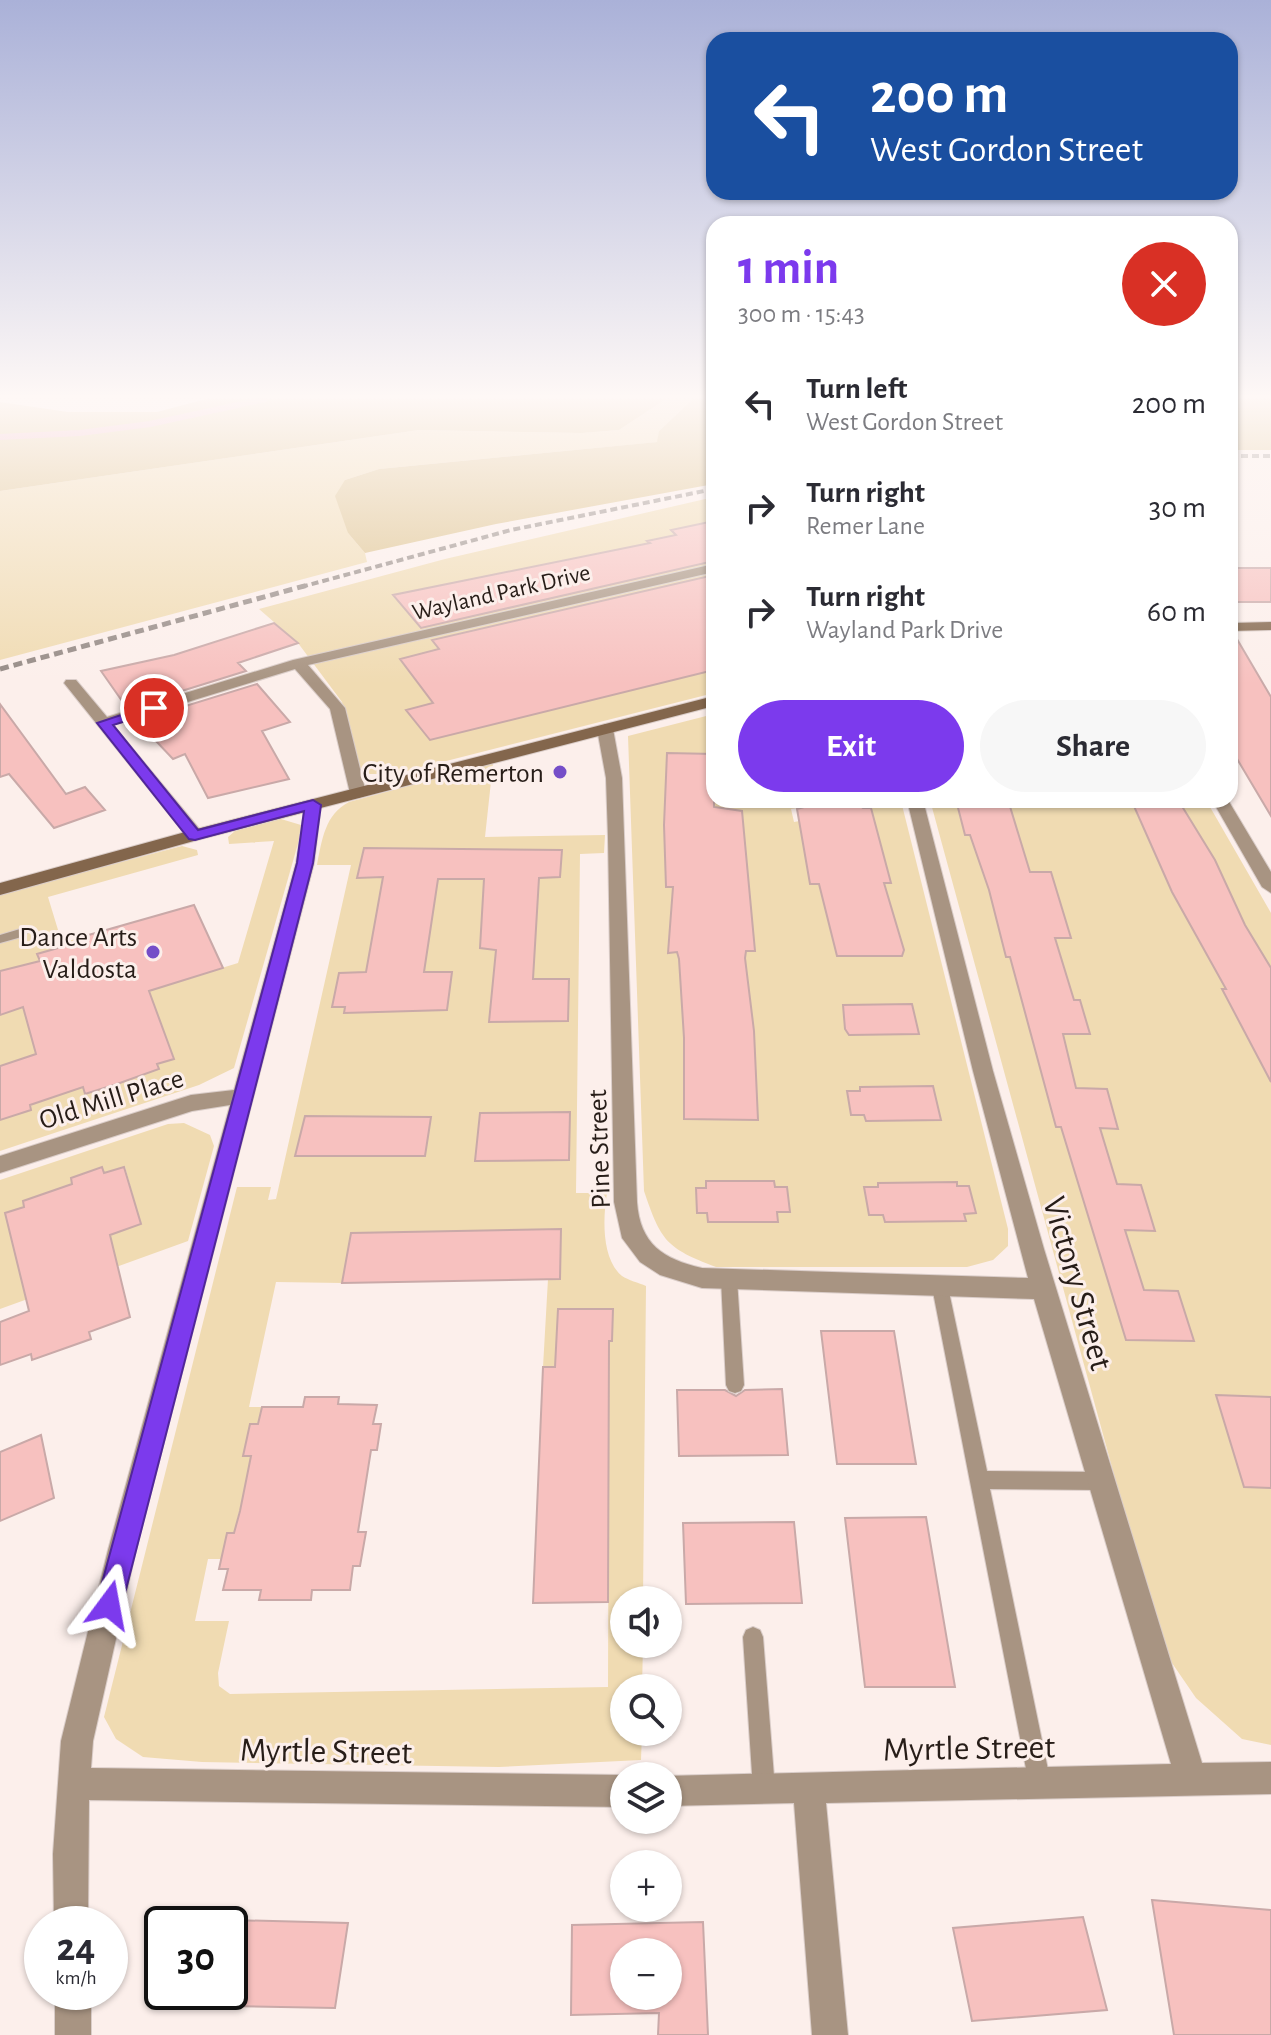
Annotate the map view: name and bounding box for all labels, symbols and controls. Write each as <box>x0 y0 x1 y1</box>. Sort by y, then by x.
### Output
icon: left <box>738 64 842 168</box>
text: 200 m <box>870 67 1008 123</box>
text: West Gordon Street <box>870 132 1143 168</box>
button: close <box>1122 242 1206 326</box>
text: 1 min <box>738 245 839 293</box>
text: 300 m · 15:43 <box>738 301 865 327</box>
text: Turn left <box>806 374 907 404</box>
icon: left <box>738 382 782 426</box>
text: 200 m <box>1132 389 1206 419</box>
text: West Gordon Street <box>806 409 1003 435</box>
text: Turn right <box>806 478 925 508</box>
icon: right <box>738 486 782 530</box>
text: 30 m <box>1149 493 1206 523</box>
text: Remer Lane <box>806 513 925 539</box>
street label: Wayland Park Drive <box>410 561 593 625</box>
text: Turn right <box>806 582 925 612</box>
icon: right <box>738 590 782 634</box>
text: 60 m <box>1147 597 1206 627</box>
text: Wayland Park Drive <box>806 617 1003 643</box>
pin <box>120 674 188 742</box>
icon: arrive <box>132 686 176 730</box>
button: Exit <box>738 700 964 792</box>
button: Share <box>980 700 1206 792</box>
place label: City of Remerton <box>363 760 544 788</box>
marker: City of Remerton <box>551 763 569 781</box>
place label: Dance Arts Valdosta <box>19 924 137 984</box>
marker: Dance Arts Valdosta <box>144 943 162 961</box>
street label: Old Mill Place <box>36 1065 187 1135</box>
street label: Pine Street <box>584 1089 616 1209</box>
street label: Victory Street <box>1036 1193 1118 1374</box>
position arrow <box>67 1563 151 1647</box>
map controls <box>610 1586 682 2010</box>
button: sound <box>610 1586 682 1658</box>
button: search <box>610 1674 682 1746</box>
street label: Myrtle Street <box>883 1730 1056 1768</box>
street label: Myrtle Street <box>240 1733 413 1771</box>
button: layers <box>610 1762 682 1834</box>
button: + <box>610 1850 682 1922</box>
speed limit sign: 30 <box>144 1906 248 2010</box>
text: 24 <box>57 1928 95 1968</box>
button: − <box>610 1938 682 2010</box>
text: km/h <box>55 1968 97 1988</box>

